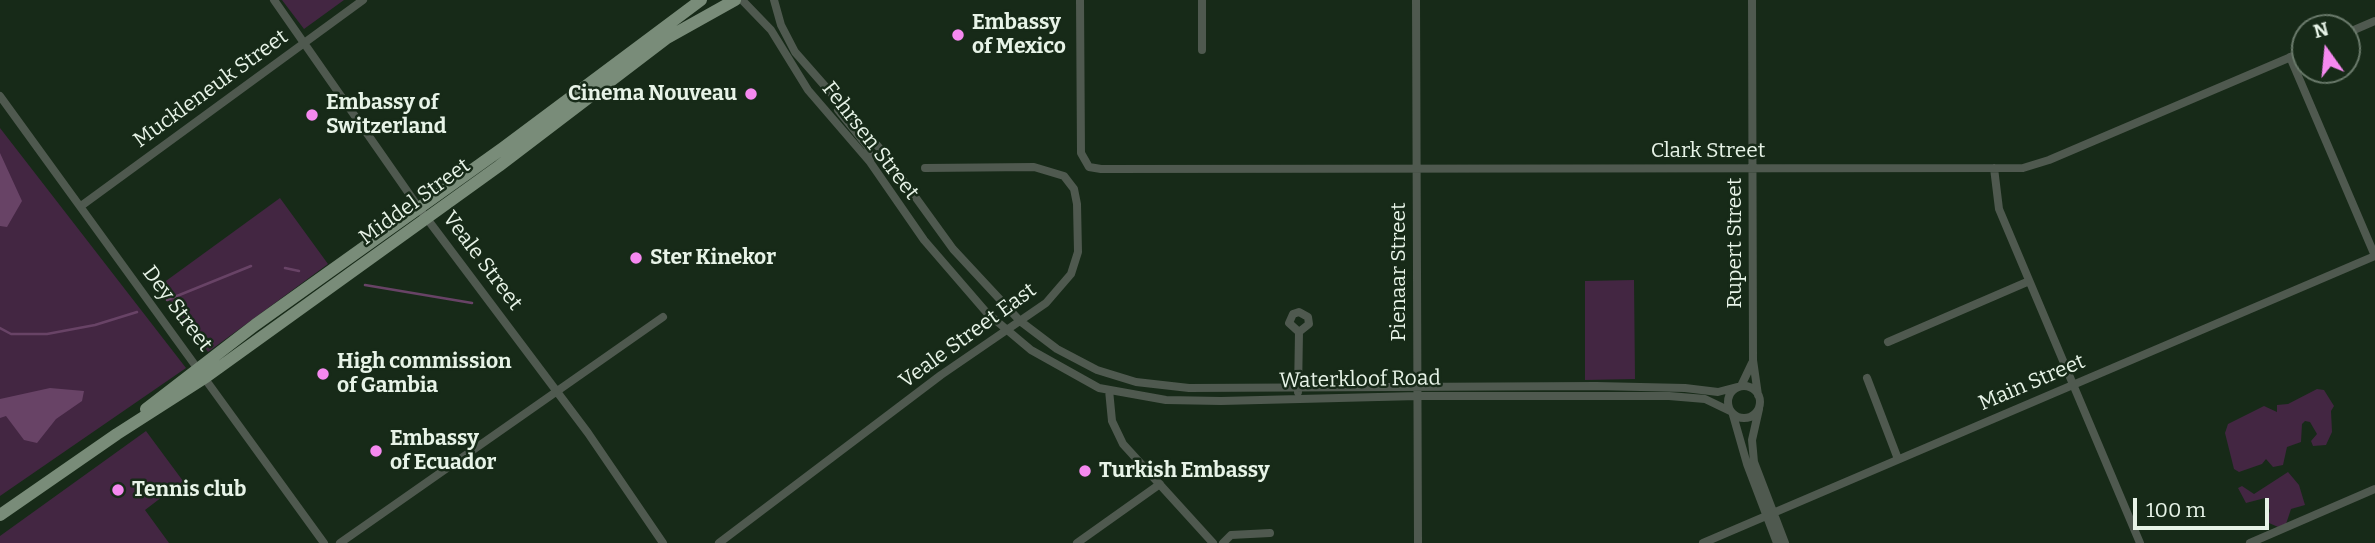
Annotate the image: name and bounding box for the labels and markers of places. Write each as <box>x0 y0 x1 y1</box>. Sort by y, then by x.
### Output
place label: Embassy of Mexico <box>972 10 1066 60</box>
marker: Embassy of Mexico <box>950 27 966 43</box>
place label: Cinema Nouveau <box>568 81 737 107</box>
marker: Cinema Nouveau <box>743 86 759 102</box>
place label: Embassy of Switzerland <box>326 90 446 140</box>
marker: Embassy of Switzerland <box>304 107 320 123</box>
place label: Ster Kinekor <box>650 245 776 271</box>
marker: Ster Kinekor <box>628 250 644 266</box>
place label: High commission of Gambia <box>337 349 512 399</box>
marker: High commission of Gambia <box>315 366 331 382</box>
place label: Embassy of Ecuador <box>390 426 496 476</box>
marker: Embassy of Ecuador <box>368 443 384 459</box>
place label: Turkish Embassy <box>1099 458 1270 484</box>
marker: Turkish Embassy <box>1077 463 1093 479</box>
place label: Tennis club <box>132 477 246 503</box>
marker: Tennis club <box>110 482 126 498</box>

